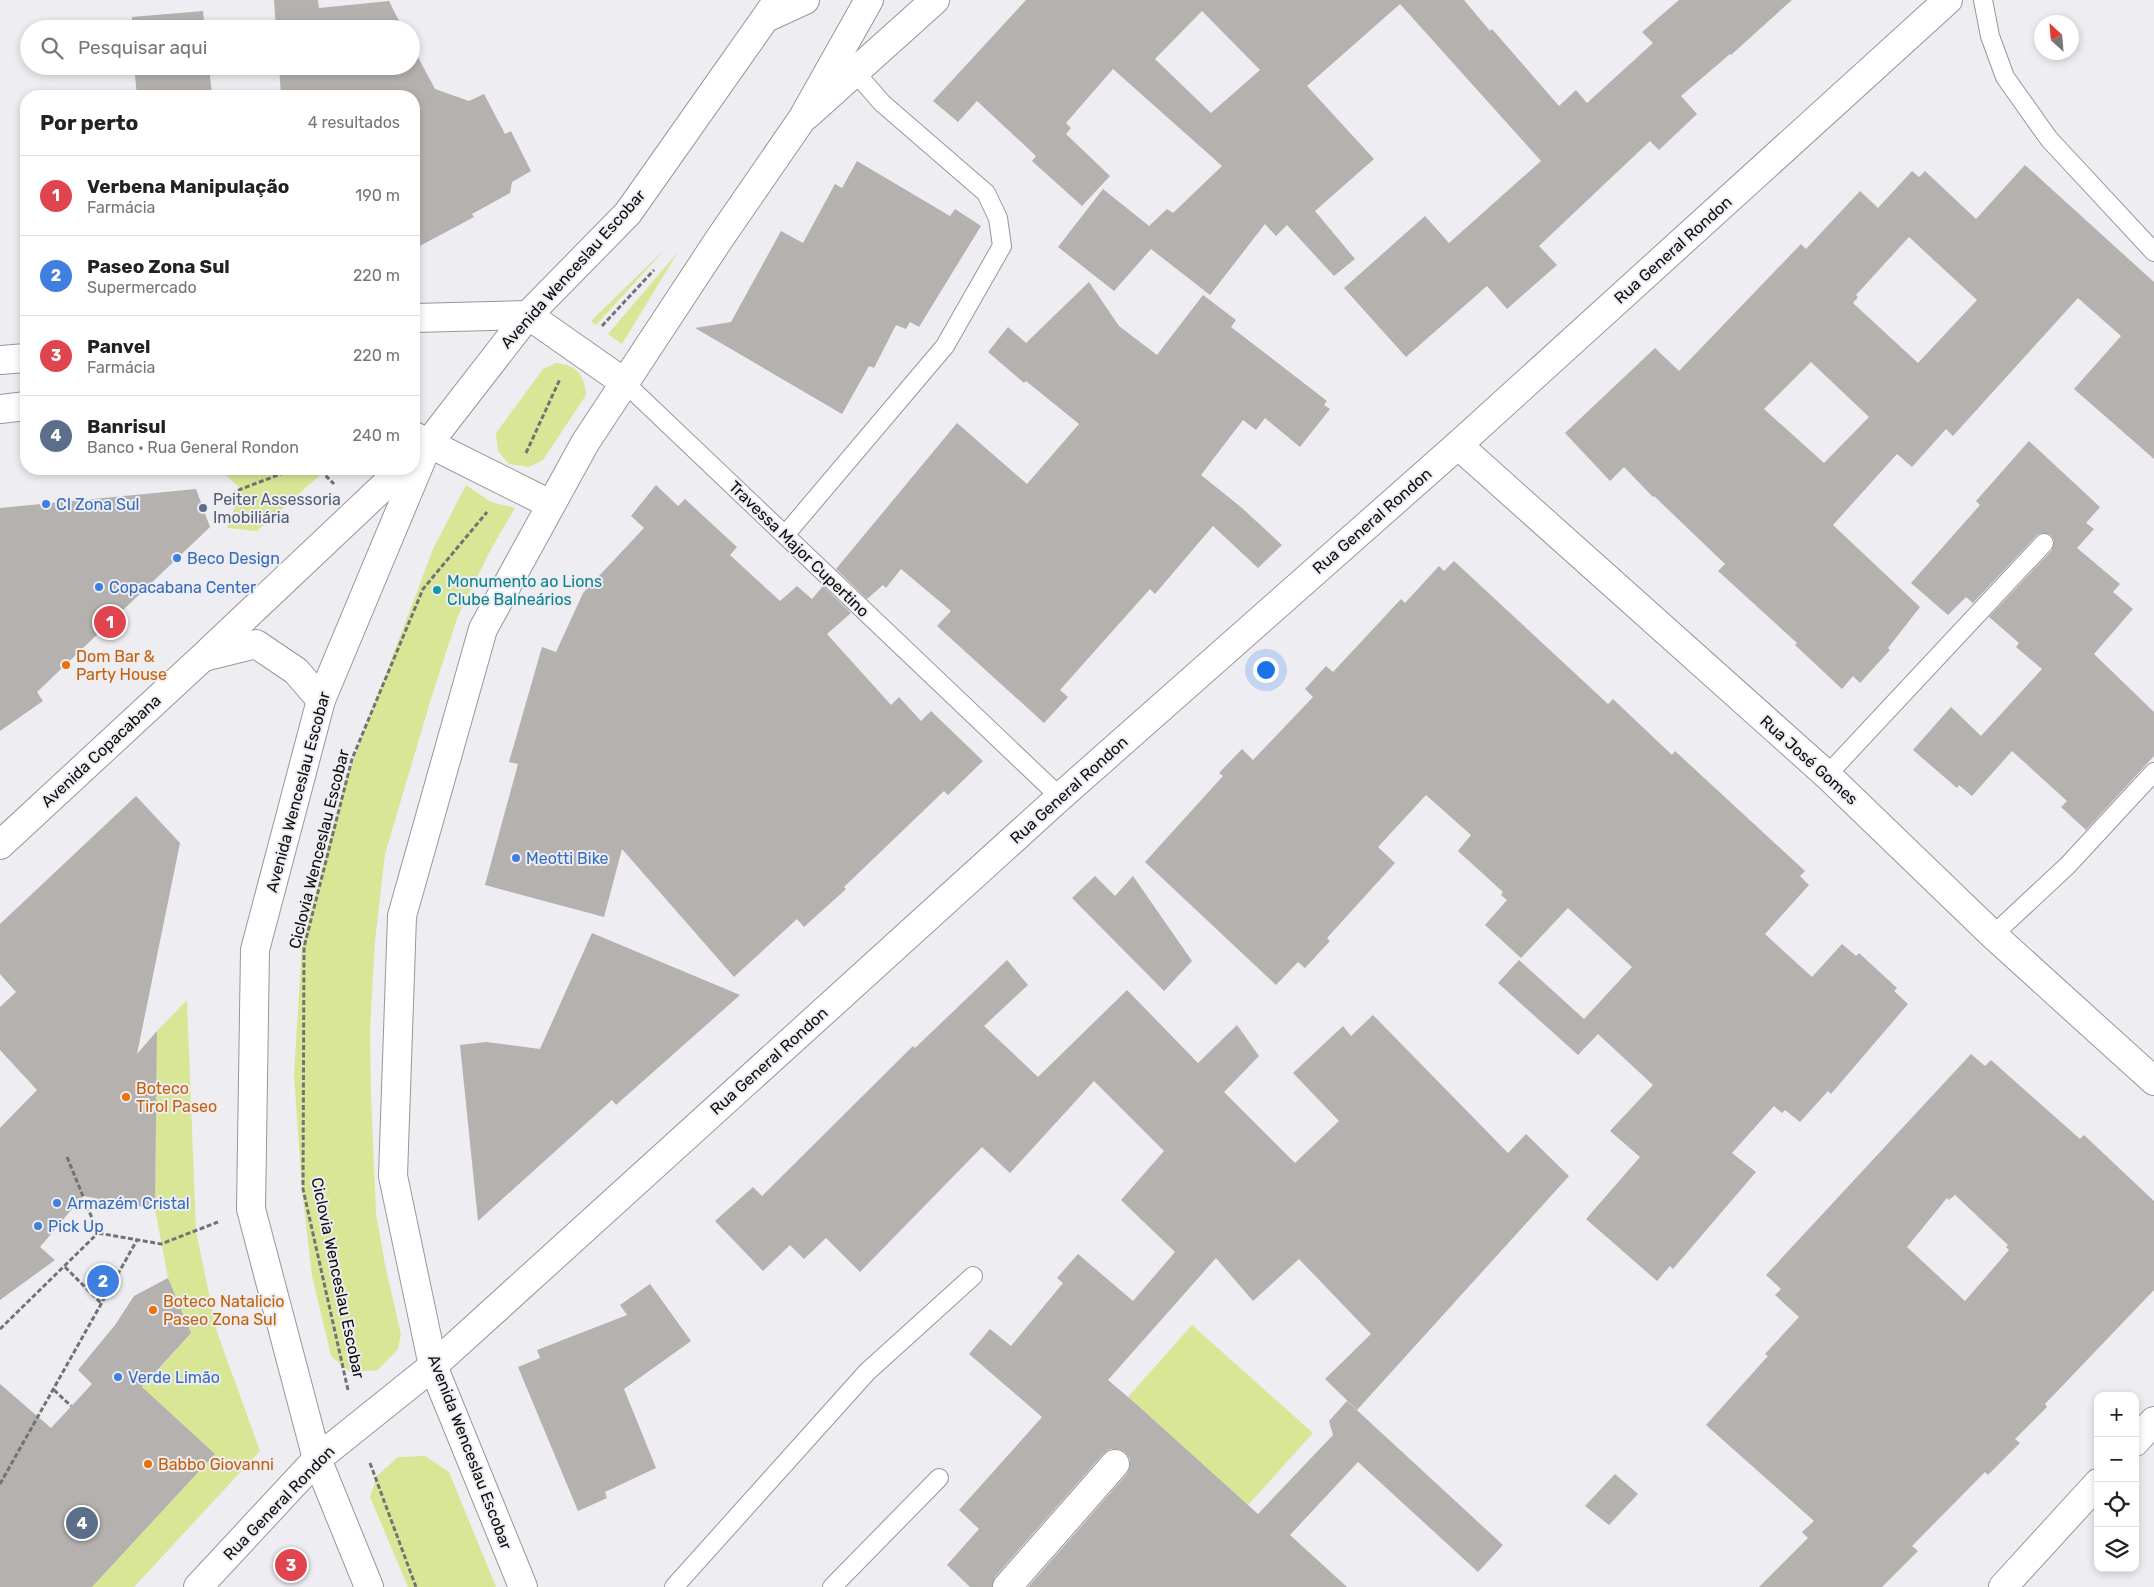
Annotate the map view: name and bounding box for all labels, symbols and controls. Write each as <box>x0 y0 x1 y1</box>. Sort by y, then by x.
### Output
north arrow <box>2034 15 2079 60</box>
search box <box>20 20 420 75</box>
icon: search <box>38 34 66 62</box>
text: Pesquisar aqui <box>78 36 207 59</box>
text: Por perto <box>40 110 138 135</box>
text: 4 resultados <box>308 113 400 132</box>
text: Verbena Manipulação <box>87 175 289 198</box>
text: 1 <box>52 186 60 205</box>
text: 190 m <box>355 186 400 205</box>
street label: Avenida Wenceslau Escobar <box>497 186 649 352</box>
street label: Rua General Rondon <box>1610 192 1736 308</box>
text: Farmácia <box>87 198 155 217</box>
text: Paseo Zona Sul <box>87 255 230 278</box>
text: 2 <box>51 266 61 285</box>
text: 220 m <box>353 266 400 285</box>
text: Supermercado <box>87 278 197 297</box>
text: Panvel <box>87 335 150 358</box>
text: 3 <box>51 346 61 365</box>
text: 220 m <box>353 346 400 365</box>
text: Farmácia <box>87 358 155 377</box>
text: Banrisul <box>87 415 166 438</box>
text: 4 <box>51 426 61 445</box>
text: 240 m <box>353 426 400 445</box>
text: Banco · Rua General Rondon <box>87 438 299 457</box>
street label: Rua General Rondon <box>1309 464 1435 578</box>
street label: Travessa Major Cupertino <box>725 477 873 621</box>
place label: Peiter Assessoria Imobiliária <box>213 490 341 527</box>
place label: CI Zona Sul <box>56 495 139 514</box>
marker: CI Zona Sul <box>40 498 52 510</box>
marker: Peiter Assessoria Imobiliária <box>197 502 209 514</box>
place label: Beco Design <box>187 549 280 568</box>
marker: Beco Design <box>171 552 183 564</box>
place label: Monumento ao Lions Clube Balneários <box>447 572 602 609</box>
place label: Copacabana Center <box>109 578 256 597</box>
marker: Copacabana Center <box>93 581 105 593</box>
marker: Monumento ao Lions Clube Balneários <box>431 584 443 596</box>
pin: 1 <box>94 603 126 641</box>
place label: Dom Bar & Party House <box>76 647 167 684</box>
your location <box>1253 657 1279 683</box>
marker: Dom Bar & Party House <box>60 659 72 671</box>
street label: Avenida Wenceslau Escobar <box>262 690 334 894</box>
street label: Avenida Copacabana <box>37 691 165 811</box>
street label: Rua José Gomes <box>1756 711 1862 809</box>
street label: Rua General Rondon <box>1006 732 1132 848</box>
street label: Ciclovia Wenceslau Escobar <box>285 747 353 951</box>
place label: Meotti Bike <box>526 849 608 868</box>
marker: Meotti Bike <box>510 852 522 864</box>
street label: Rua General Rondon <box>706 1003 832 1119</box>
place label: Boteco Tirol Paseo <box>136 1079 217 1116</box>
marker: Boteco Tirol Paseo <box>120 1091 132 1103</box>
street label: Ciclovia Wenceslau Escobar <box>307 1176 369 1380</box>
place label: Armazém Cristal <box>67 1194 190 1213</box>
marker: Armazém Cristal <box>51 1197 63 1209</box>
place label: Pick Up <box>48 1217 104 1236</box>
marker: Pick Up <box>32 1220 44 1232</box>
pin: 2 <box>87 1262 119 1300</box>
place label: Boteco Natalicio Paseo Zona Sul <box>163 1292 285 1329</box>
marker: Boteco Natalicio Paseo Zona Sul <box>147 1304 159 1316</box>
street label: Avenida Wenceslau Escobar <box>424 1352 516 1552</box>
place label: Verde Limão <box>128 1368 220 1387</box>
marker: Verde Limão <box>112 1371 124 1383</box>
map controls <box>2094 1392 2139 1572</box>
button: + <box>2094 1392 2139 1437</box>
button: − <box>2094 1437 2139 1482</box>
street label: Rua General Rondon <box>219 1442 339 1564</box>
place label: Babbo Giovanni <box>158 1455 274 1474</box>
marker: Babbo Giovanni <box>142 1458 154 1470</box>
button: locate <box>2094 1482 2139 1527</box>
pin: 4 <box>66 1504 98 1542</box>
button: layers <box>2094 1527 2139 1572</box>
pin: 3 <box>275 1546 307 1584</box>

